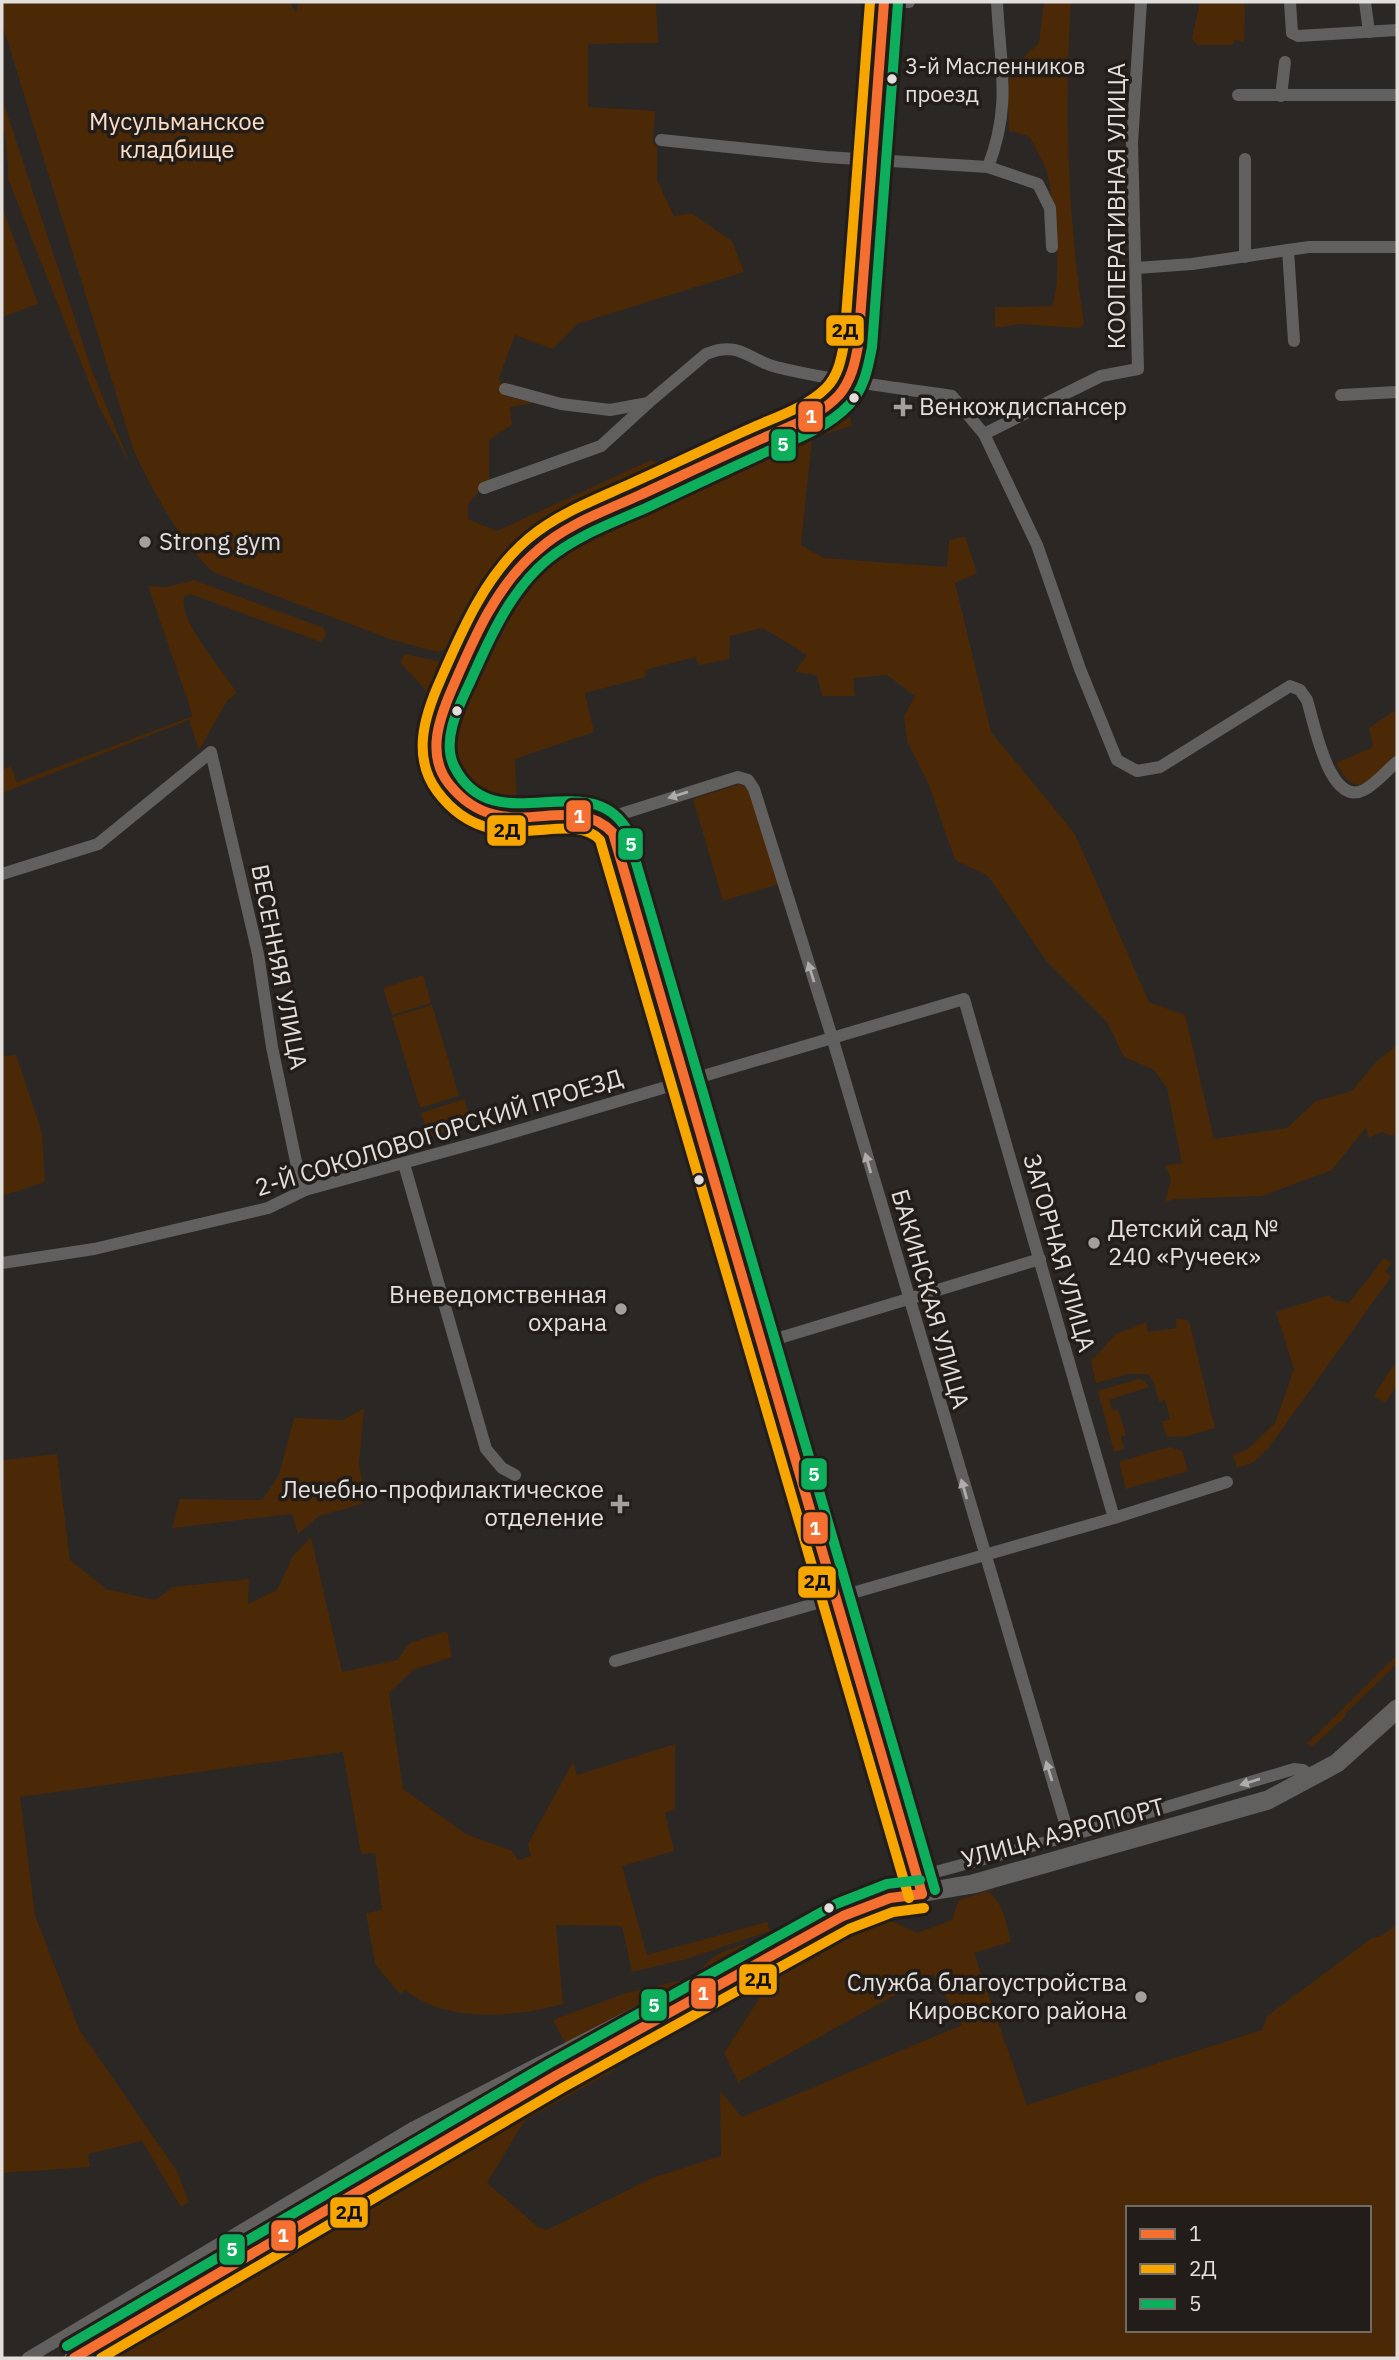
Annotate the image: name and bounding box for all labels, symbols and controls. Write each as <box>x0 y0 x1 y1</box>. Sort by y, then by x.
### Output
place label: 3-й Масленников проезд <box>905 51 1085 108</box>
street label: КООПЕРАТИВНАЯ УЛИЦА <box>1100 63 1132 349</box>
marker: 3-й Масленников проезд <box>885 72 899 86</box>
park label: Мусульманское кладбище <box>89 105 265 165</box>
line badge: 2Д <box>825 314 865 347</box>
text: 2Д <box>832 318 858 342</box>
place label: Венкождиспансер <box>919 390 1127 422</box>
unlabelled marker <box>847 391 861 405</box>
marker: Венкождиспансер <box>893 397 913 417</box>
line badge: 1 <box>797 400 824 433</box>
text: 1 <box>805 404 817 428</box>
line badge: 5 <box>770 428 797 462</box>
text: 5 <box>777 432 789 456</box>
place label: Strong gym <box>159 525 281 557</box>
marker: Strong gym <box>137 534 153 550</box>
unlabelled marker <box>450 704 464 718</box>
one-way arrow <box>667 791 688 801</box>
line badge: 1 <box>565 799 592 833</box>
text: 1 <box>573 804 585 828</box>
line badge: 2Д <box>486 814 527 847</box>
text: 2Д <box>494 818 520 842</box>
line badge: 5 <box>617 827 644 861</box>
text: 5 <box>625 832 637 856</box>
street label: ВЕСЕННЯЯ УЛИЦА <box>244 862 316 1072</box>
one-way arrow <box>805 962 816 983</box>
street label: 2-Й СОКОЛОВОГОРСКИЙ ПРОЕЗД <box>251 1061 626 1203</box>
street label: ЗАГОРНАЯ УЛИЦА <box>1016 1150 1104 1356</box>
one-way arrow <box>863 1152 873 1173</box>
unlabelled marker <box>692 1173 706 1187</box>
street label: БАКИНСКАЯ УЛИЦА <box>884 1185 978 1412</box>
place label: Детский сад № 240 «Ручеек» <box>1108 1212 1278 1272</box>
marker: Детский сад № 240 «Ручеек» <box>1086 1235 1102 1251</box>
place label: Вневедомственная охрана <box>389 1278 607 1338</box>
marker: Вневедомственная охрана <box>613 1301 629 1317</box>
line badge: 5 <box>800 1457 828 1491</box>
text: 5 <box>808 1462 820 1486</box>
place label: Лечебно-профилактическое отделение <box>281 1473 604 1533</box>
one-way arrow <box>958 1478 969 1500</box>
marker: Лечебно-профилактическое отделение <box>610 1494 630 1514</box>
line badge: 1 <box>802 1511 829 1545</box>
text: 1 <box>809 1516 821 1540</box>
line badge: 2Д <box>797 1565 837 1599</box>
text: 2Д <box>804 1569 830 1593</box>
one-way arrow <box>1043 1760 1053 1781</box>
one-way arrow <box>1239 1778 1260 1788</box>
street label: УЛИЦА АЭРОПОРТ <box>958 1789 1168 1875</box>
unlabelled marker <box>822 1901 836 1915</box>
line badge: 2Д <box>738 1963 778 1996</box>
place label: Служба благоустройства Кировского района <box>847 1966 1127 2026</box>
text: 2Д <box>745 1967 771 1991</box>
line badge: 1 <box>690 1977 717 2010</box>
text: 1 <box>697 1981 709 2005</box>
line badge: 5 <box>640 1988 668 2022</box>
marker: Служба благоустройства Кировского района <box>1133 1989 1149 2005</box>
text: 5 <box>648 1993 660 2017</box>
line badge: 2Д <box>329 2196 369 2229</box>
text: 2Д <box>336 2200 362 2224</box>
legend <box>1126 2206 1371 2332</box>
line badge: 1 <box>270 2219 297 2252</box>
text: 1 <box>1189 2219 1202 2247</box>
text: 1 <box>277 2223 289 2247</box>
line badge: 5 <box>218 2233 246 2266</box>
text: 5 <box>226 2237 238 2261</box>
text: 2Д <box>1189 2254 1217 2282</box>
text: 5 <box>1189 2289 1202 2317</box>

